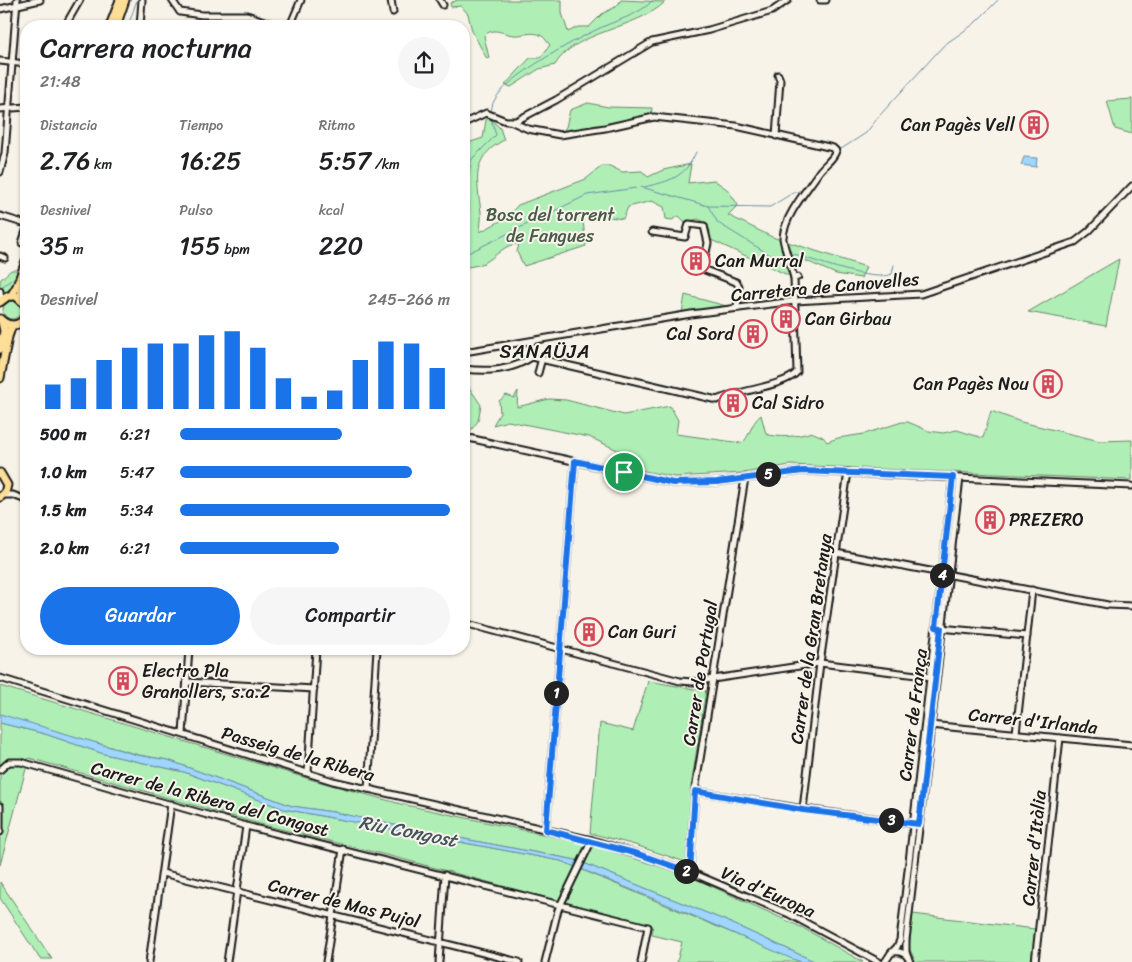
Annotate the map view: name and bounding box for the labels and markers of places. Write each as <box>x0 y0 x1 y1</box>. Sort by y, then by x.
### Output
place label: Can Pagès Vell <box>901 109 1016 141</box>
building icon: Can Pagès Vell <box>1019 110 1049 140</box>
place label: Can Murral <box>715 245 804 277</box>
building icon: Can Murral <box>681 246 711 276</box>
place label: Can Girbau <box>805 303 892 335</box>
building icon: Can Girbau <box>771 304 801 334</box>
place label: Cal Sord <box>667 318 735 350</box>
building icon: Cal Sord <box>738 319 768 349</box>
place label: Can Pagès Nou <box>913 368 1029 400</box>
building icon: Can Pagès Nou <box>1033 369 1063 399</box>
place label: Cal Sidro <box>752 387 824 419</box>
building icon: Cal Sidro <box>718 388 748 418</box>
pin <box>603 451 645 493</box>
pin: 5 <box>756 462 780 486</box>
place label: PREZERO <box>1009 504 1084 536</box>
building icon: PREZERO <box>975 505 1005 535</box>
pin: 4 <box>930 562 954 588</box>
place label: Can Guri <box>608 616 677 648</box>
building icon: Can Guri <box>574 617 604 647</box>
place label: Electro Pla Granollers, s.a.2 <box>142 655 270 708</box>
building icon: Electro Pla Granollers, s.a.2 <box>108 666 138 696</box>
pin: 1 <box>544 680 568 706</box>
pin: 3 <box>878 808 904 832</box>
pin: 2 <box>674 858 698 884</box>

